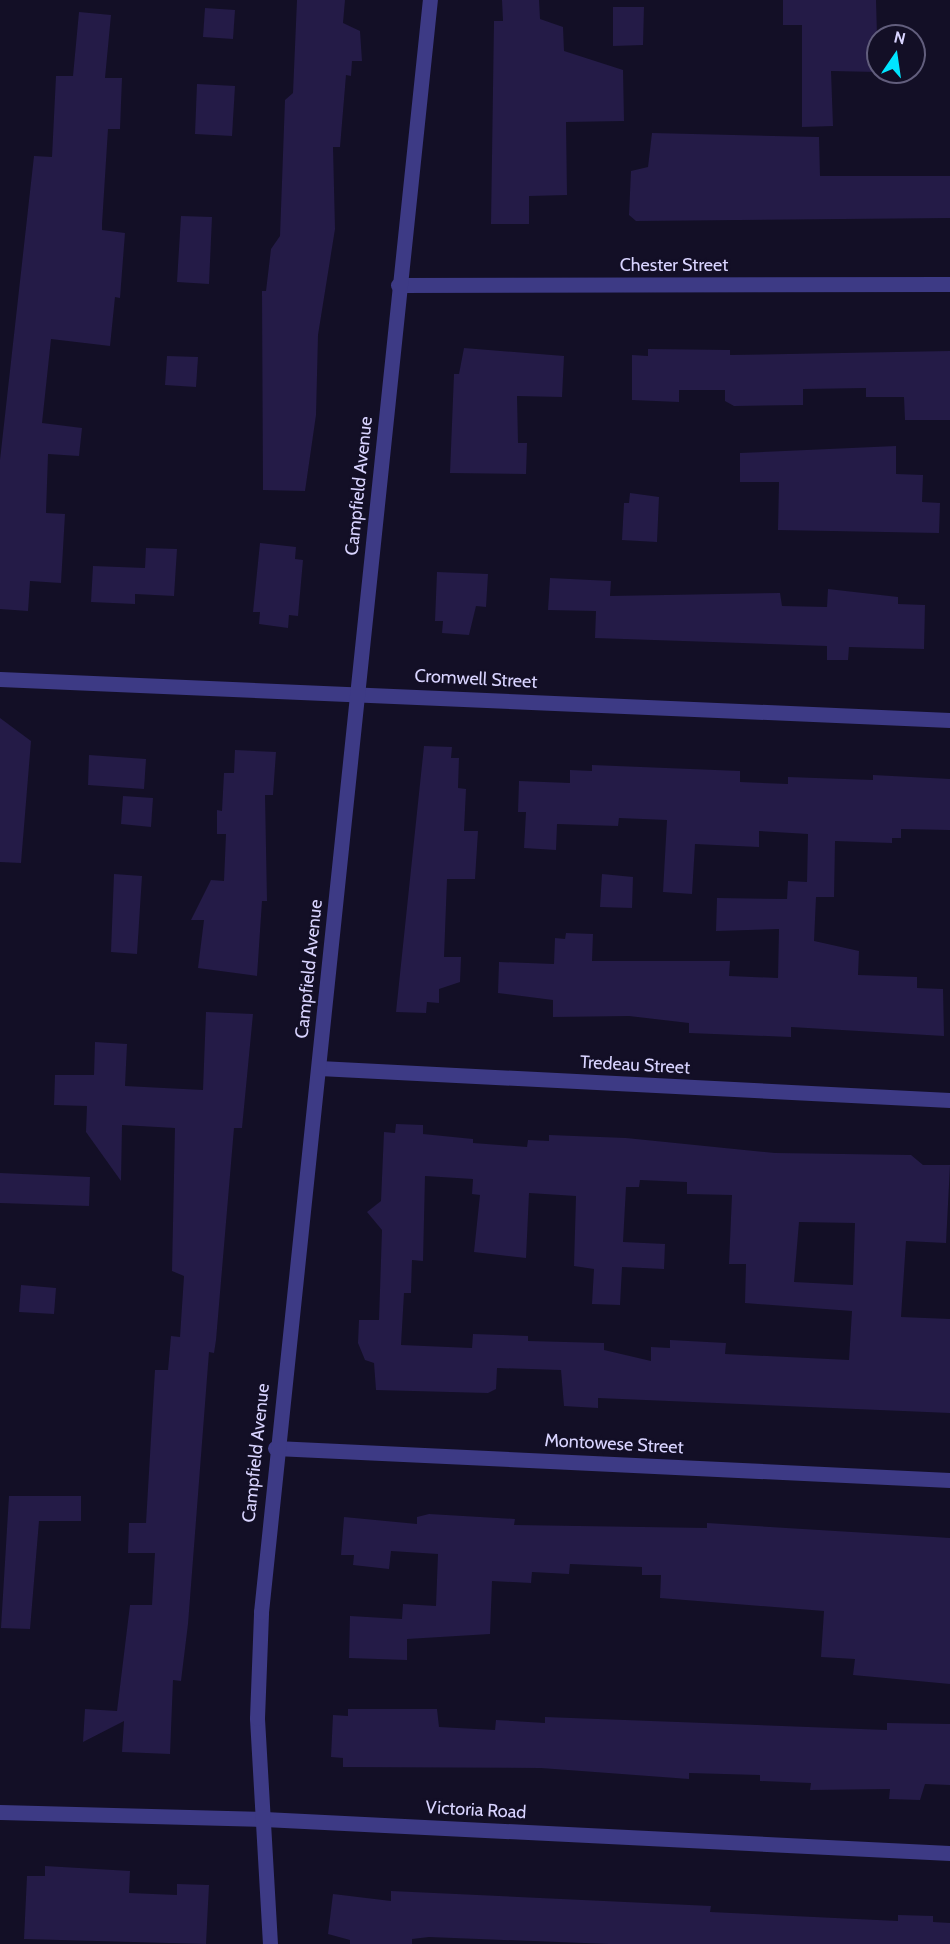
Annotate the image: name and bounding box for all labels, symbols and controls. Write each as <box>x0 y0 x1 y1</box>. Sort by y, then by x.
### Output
north arrow <box>866 24 926 84</box>
text: N <box>892 27 907 48</box>
street label: Chester Street <box>620 254 728 276</box>
street label: Campfield Avenue <box>341 415 377 557</box>
street label: Cromwell Street <box>414 665 538 693</box>
street label: Campfield Avenue <box>291 898 327 1040</box>
street label: Tredeau Street <box>579 1051 691 1079</box>
street label: Campfield Avenue <box>238 1382 274 1524</box>
street label: Montowese Street <box>544 1430 684 1458</box>
street label: Victoria Road <box>425 1797 527 1823</box>

